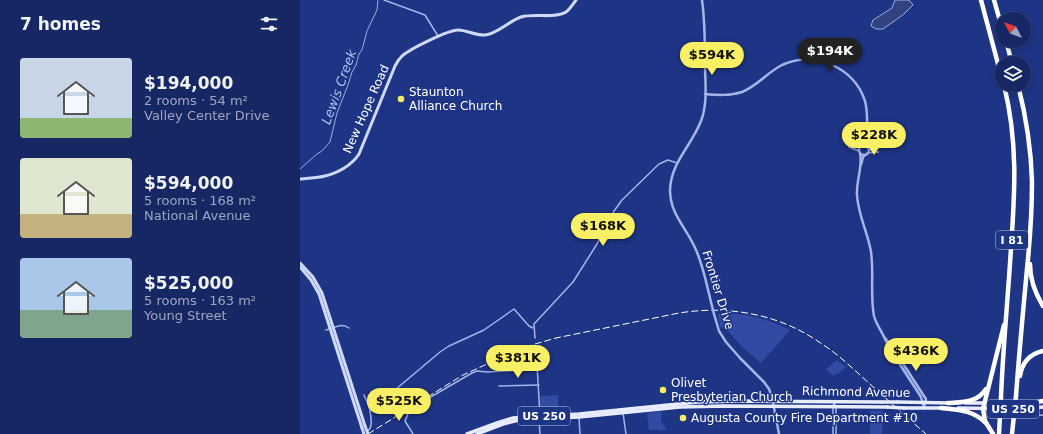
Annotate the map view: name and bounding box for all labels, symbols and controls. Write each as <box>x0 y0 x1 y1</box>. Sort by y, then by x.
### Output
north arrow <box>995 12 1031 48</box>
map controls <box>995 12 1031 92</box>
icon: filters <box>258 13 280 35</box>
text: 7 homes <box>20 14 101 34</box>
pin: $194K <box>802 38 858 72</box>
pin: $594K <box>684 42 740 76</box>
text: $194K <box>807 43 853 58</box>
water label: Lewis Creek <box>319 47 360 126</box>
text: $594K <box>689 47 735 62</box>
button: layers <box>995 56 1031 92</box>
street label: New Hope Road <box>340 63 392 155</box>
text: $194,000 <box>144 73 233 93</box>
icon: home <box>52 74 100 122</box>
place label: Staunton Alliance Church <box>409 85 502 113</box>
text: 2 rooms · 54 m² <box>144 93 248 108</box>
marker: Staunton Alliance Church <box>396 94 406 104</box>
text: Valley Center Drive <box>144 108 269 123</box>
pin: $228K <box>846 122 902 156</box>
text: $228K <box>851 127 897 142</box>
text: $594,000 <box>144 173 233 193</box>
icon: home <box>52 174 100 222</box>
text: 5 rooms · 168 m² <box>144 193 256 208</box>
text: National Avenue <box>144 208 251 223</box>
pin: $168K <box>575 213 631 247</box>
text: $168K <box>580 218 626 233</box>
road number: I 81 <box>996 231 1028 249</box>
street label: Frontier Drive <box>699 249 737 331</box>
text: $525,000 <box>144 273 233 293</box>
icon: home <box>52 274 100 322</box>
text: 5 rooms · 163 m² <box>144 293 256 308</box>
text: Young Street <box>144 308 227 323</box>
pin: $436K <box>888 338 944 372</box>
text: $436K <box>893 343 939 358</box>
pin: $381K <box>490 345 546 379</box>
text: $381K <box>495 350 541 365</box>
place label: Olivet Presbyterian Church <box>671 376 793 404</box>
street label: Richmond Avenue <box>802 384 910 400</box>
marker: Olivet Presbyterian Church <box>658 385 668 395</box>
pin: $525K <box>371 388 427 422</box>
text: $525K <box>376 393 422 408</box>
road number: US 250 <box>987 400 1039 418</box>
road number: US 250 <box>518 407 570 425</box>
place label: Augusta County Fire Department #10 <box>691 411 918 425</box>
marker: Augusta County Fire Department #10 <box>678 413 688 423</box>

